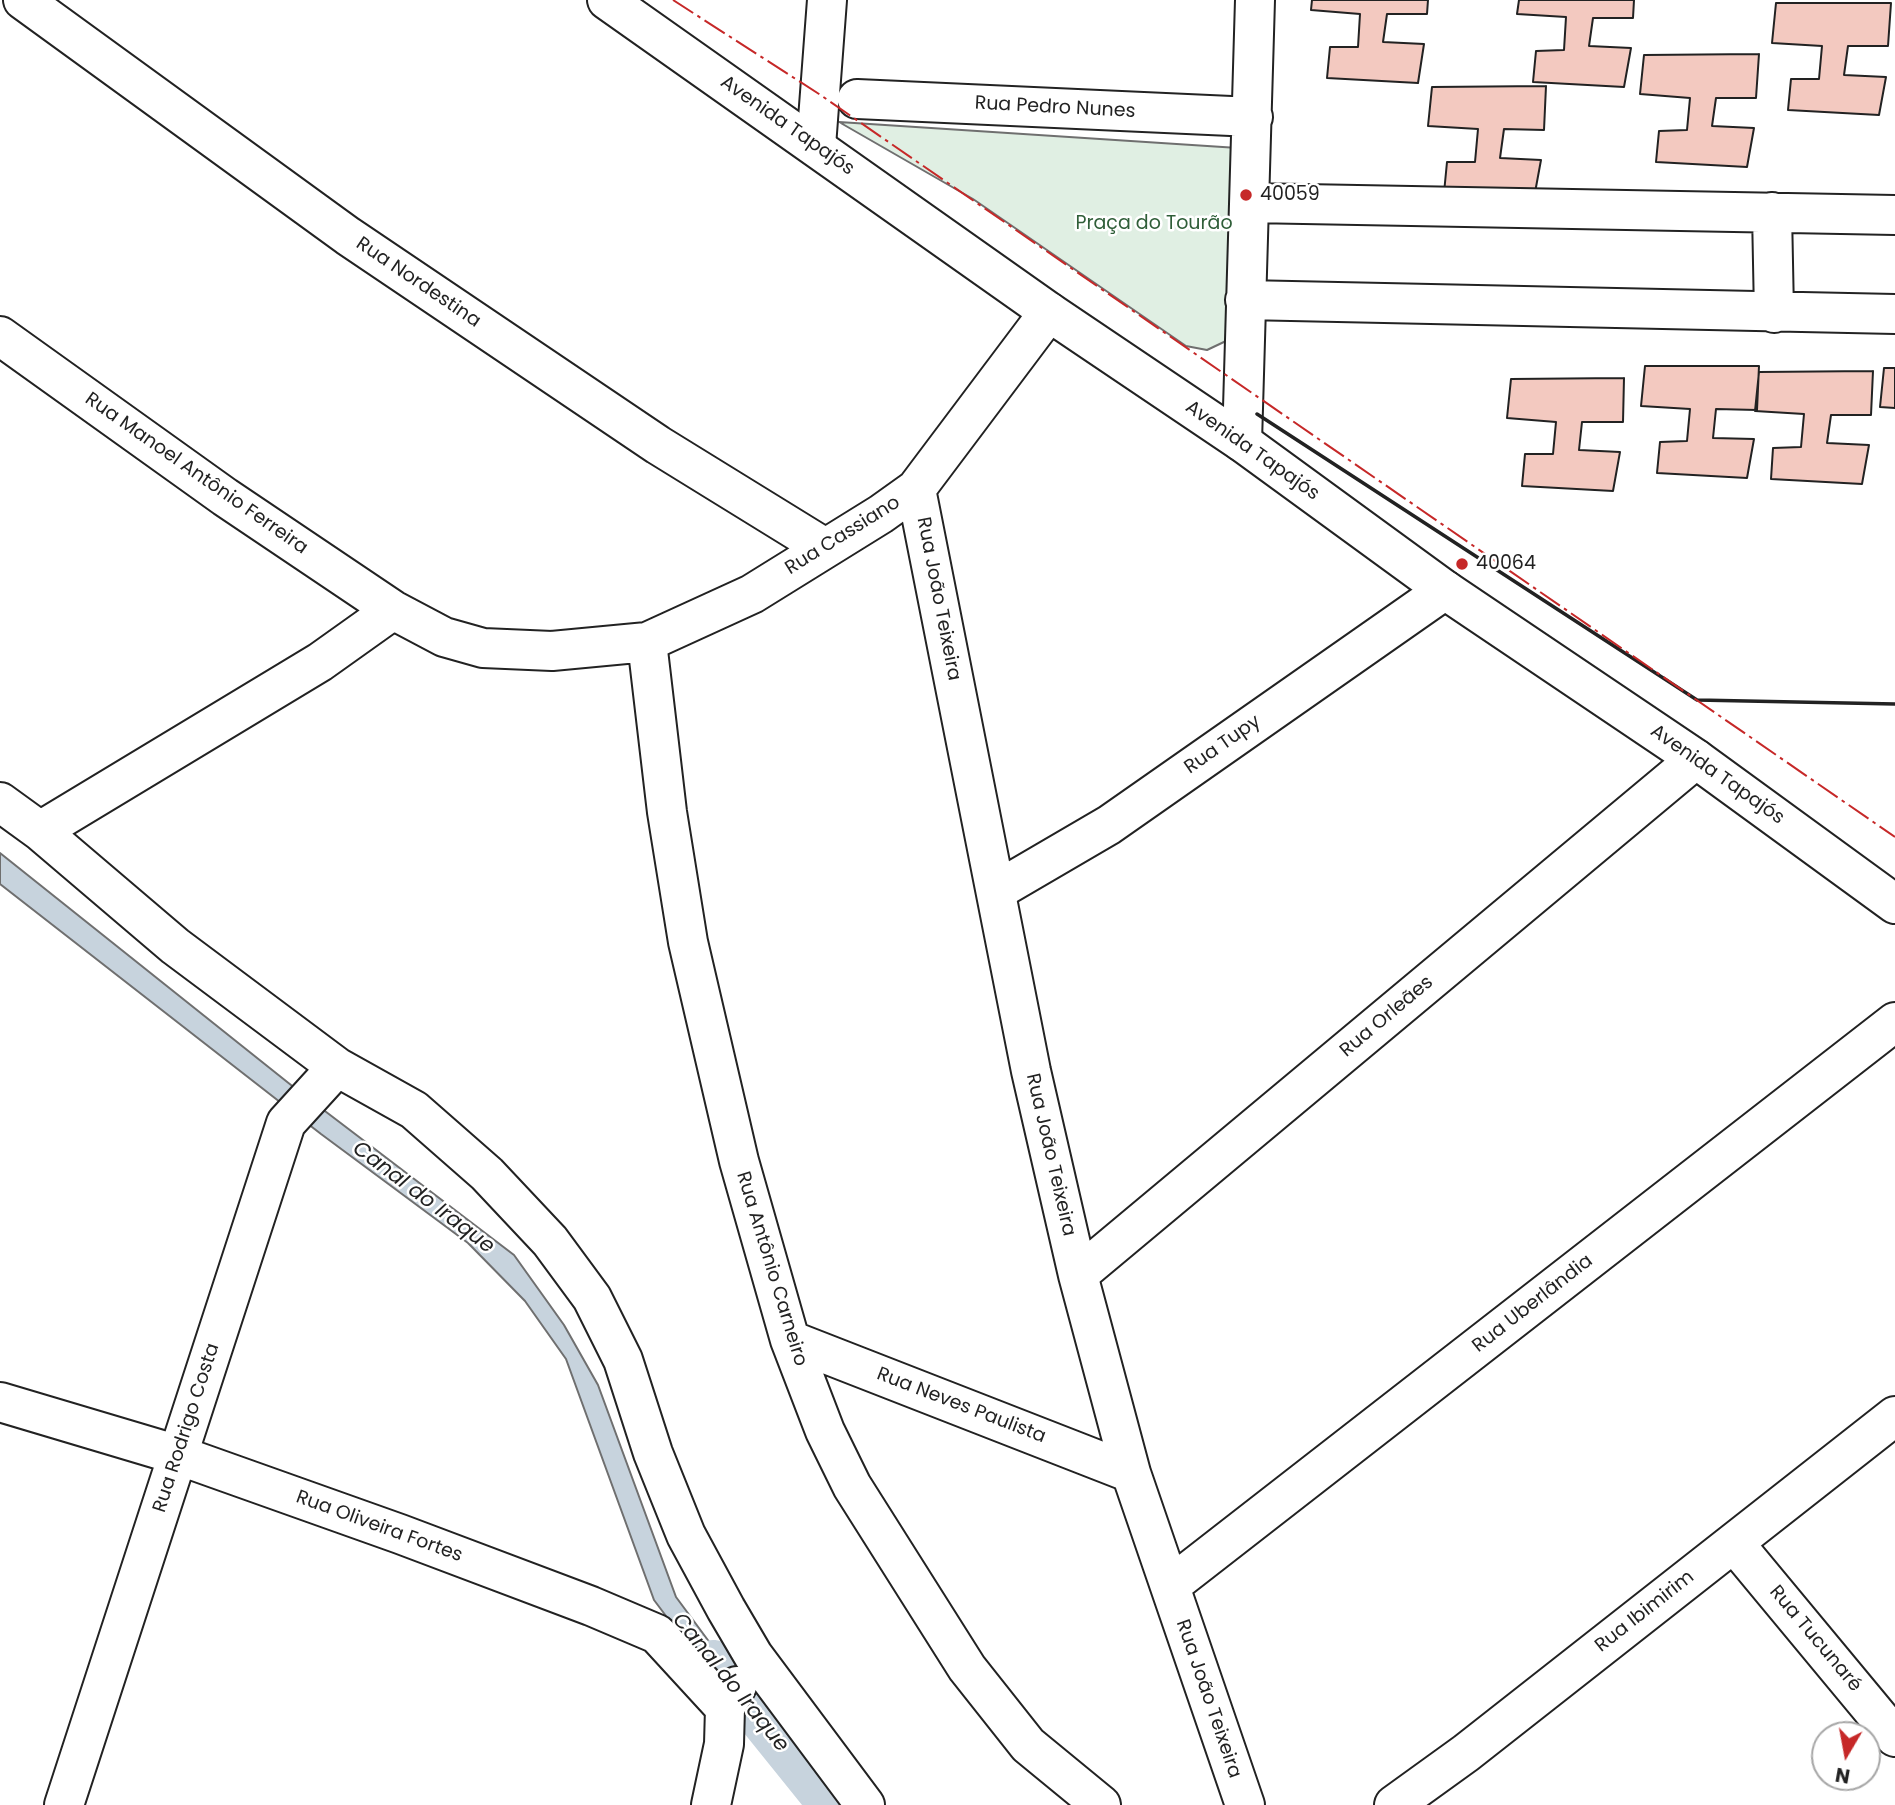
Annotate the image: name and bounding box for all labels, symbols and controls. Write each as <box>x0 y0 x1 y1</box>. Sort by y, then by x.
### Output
street label: Avenida Tapajós <box>716 71 858 181</box>
street label: Rua Pedro Nunes <box>974 92 1136 124</box>
place label: 40059 <box>1260 184 1320 206</box>
marker: 40059 <box>1238 187 1254 203</box>
park label: Praça do Tourão <box>1075 213 1233 235</box>
street label: Rua Nordestina <box>351 233 485 333</box>
street label: Rua Manoel Antônio Ferreira <box>80 388 312 560</box>
street label: Avenida Tapajós <box>1181 396 1323 506</box>
street label: Rua Cassiano <box>781 492 905 580</box>
street label: Rua João Teixeira <box>911 515 965 683</box>
place label: 40064 <box>1476 553 1536 575</box>
marker: 40064 <box>1454 556 1470 572</box>
street label: Rua Tupy <box>1181 711 1265 779</box>
street label: Avenida Tapajós <box>1646 720 1788 830</box>
street label: Rua Orleães <box>1336 971 1438 1063</box>
street label: Rua João Teixeira <box>1020 1071 1080 1239</box>
water label: Canal do Iraque <box>347 1136 499 1260</box>
street label: Rua Antônio Carneiro <box>731 1169 811 1369</box>
street label: Rua Uberlândia <box>1468 1250 1598 1358</box>
street label: Rua Rodrigo Costa <box>149 1341 225 1515</box>
street label: Rua Neves Paulista <box>873 1363 1049 1449</box>
street label: Rua Oliveira Fortes <box>293 1486 465 1568</box>
street label: Rua Ibimirim <box>1591 1566 1699 1658</box>
street label: Rua Tucunaré <box>1764 1581 1866 1697</box>
water label: Canal do Iraque <box>666 1609 794 1757</box>
street label: Rua João Teixeira <box>1170 1617 1246 1781</box>
north arrow <box>1811 1721 1881 1791</box>
text: N <box>1833 1761 1852 1790</box>

